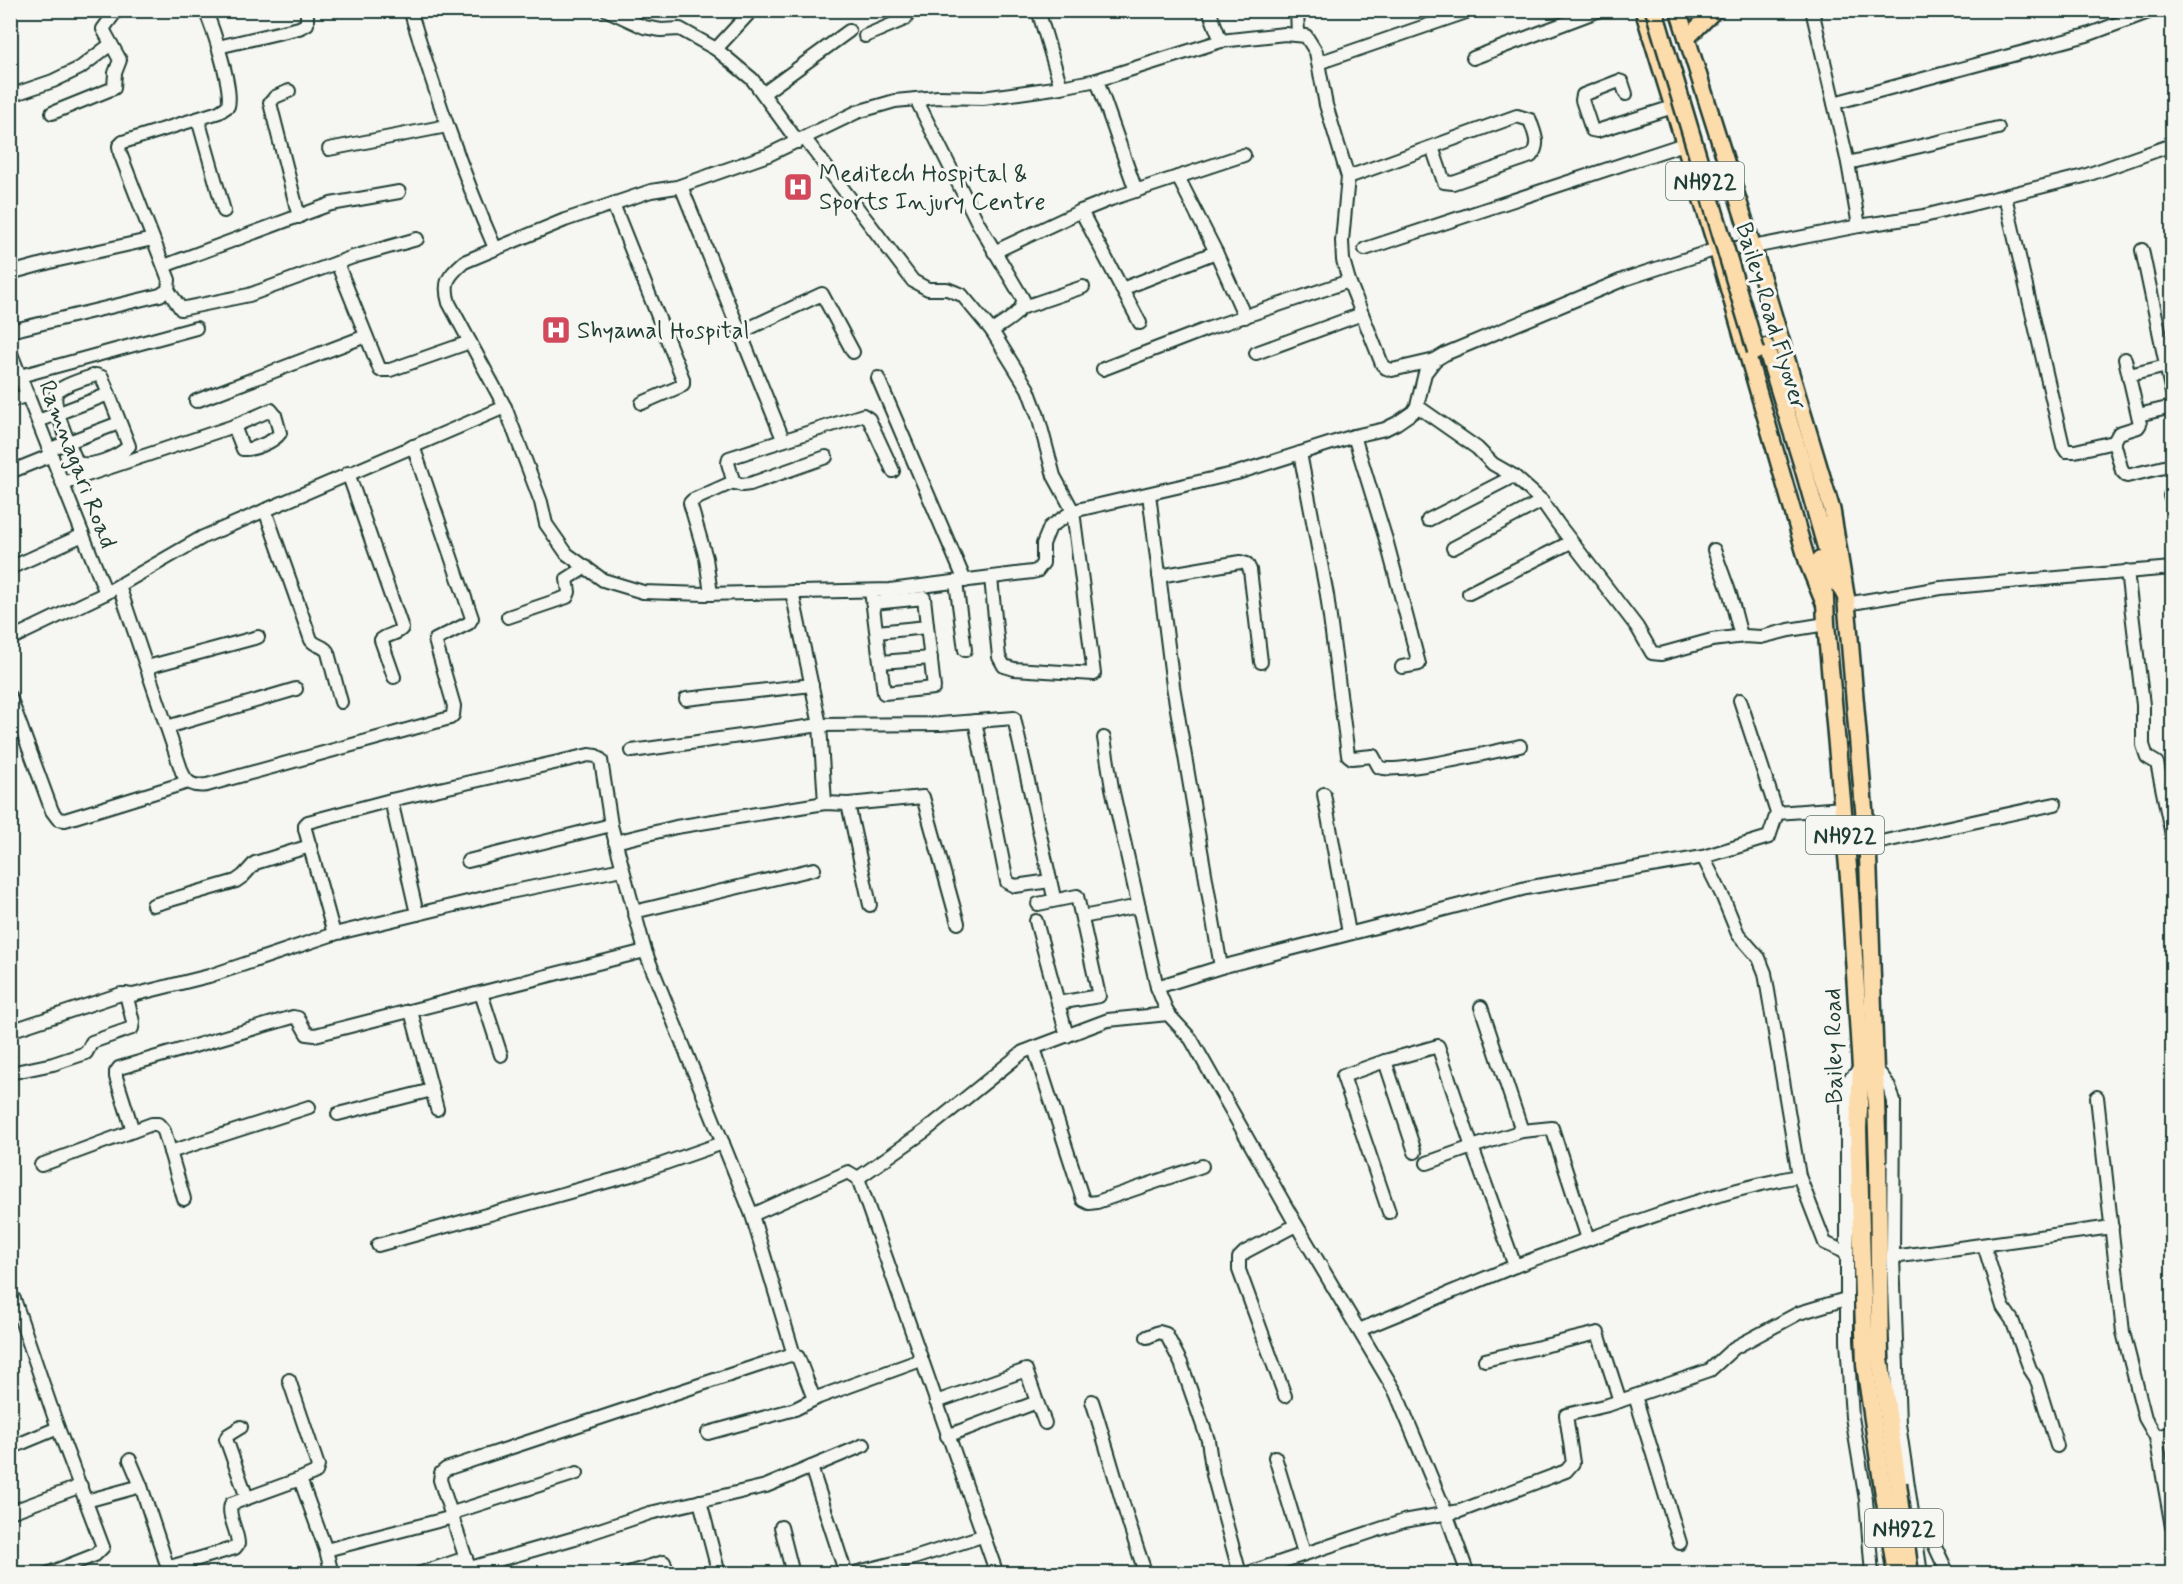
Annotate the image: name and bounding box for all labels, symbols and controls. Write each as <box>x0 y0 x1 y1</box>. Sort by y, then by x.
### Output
place label: Meditech Hospital & Sports Injury Centre <box>819 159 1046 218</box>
road number: NH922 <box>1666 162 1744 200</box>
hospital icon: Meditech Hospital & Sports Injury Centre <box>782 171 814 203</box>
street label: Bailey Road Flyover <box>1727 219 1814 414</box>
hospital icon: Shyamal Hospital <box>540 314 572 346</box>
place label: Shyamal Hospital <box>577 316 749 347</box>
street label: Ramnagari Road <box>30 376 123 553</box>
road number: NH922 <box>1806 816 1884 854</box>
street label: Bailey Road <box>1818 988 1851 1104</box>
road number: NH922 <box>1865 1509 1943 1547</box>

